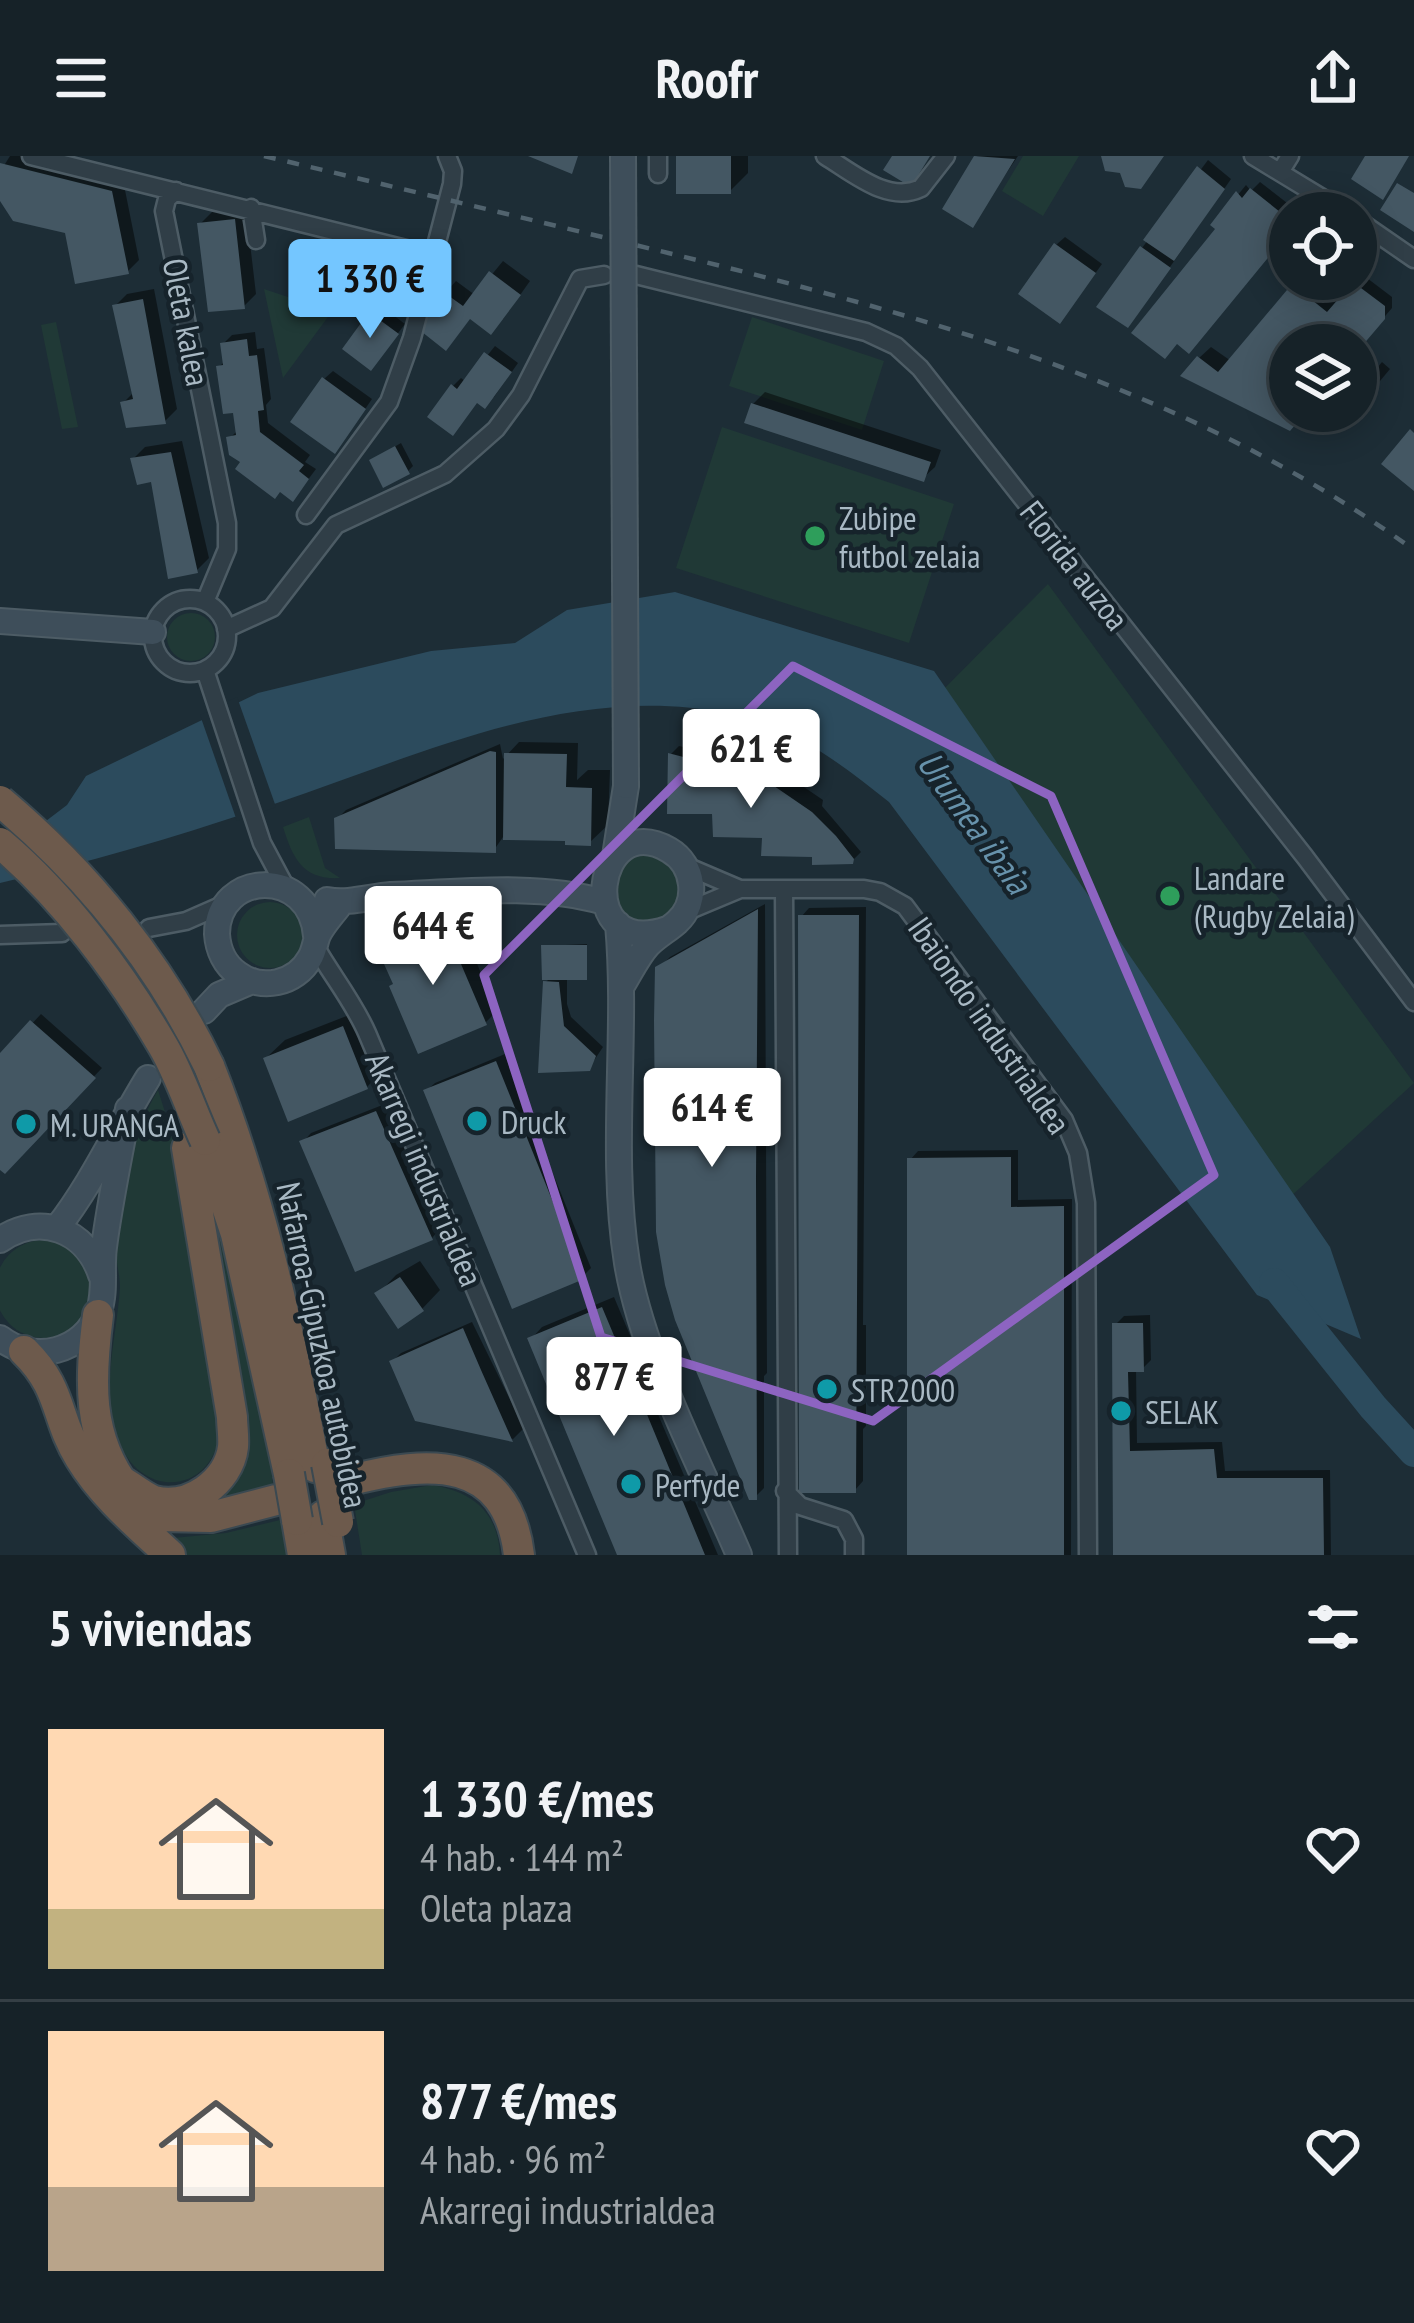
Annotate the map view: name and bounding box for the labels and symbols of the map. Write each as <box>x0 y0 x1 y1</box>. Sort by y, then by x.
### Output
pin: 1 330 € <box>259 239 481 341</box>
street label: Oleta kalea <box>154 254 220 390</box>
street label: Florida auzoa <box>1011 492 1139 638</box>
place label: Zubipe futbol zelaia <box>839 496 981 577</box>
marker: Zubipe futbol zelaia <box>802 523 828 549</box>
pin: 621 € <box>667 709 835 811</box>
water label: Urumea ibaia <box>908 742 1043 904</box>
place label: Landare (Rugby Zelaia) <box>1194 856 1354 937</box>
marker: Landare (Rugby Zelaia) <box>1157 883 1183 909</box>
pin: 644 € <box>349 886 517 988</box>
street label: Ibaiondo industrialdea <box>899 908 1081 1142</box>
street label: Akarregi industrialdea <box>356 1045 494 1293</box>
pin: 614 € <box>628 1068 796 1170</box>
place label: Druck <box>501 1100 566 1143</box>
place label: M. URANGA <box>50 1103 180 1146</box>
marker: Druck <box>464 1108 490 1134</box>
marker: M. URANGA <box>13 1111 39 1137</box>
street label: Nafarroa-Gipuzkoa autobidea <box>267 1178 379 1512</box>
pin: 877 € <box>530 1337 698 1439</box>
place label: STR2000 <box>851 1368 955 1411</box>
marker: STR2000 <box>814 1376 840 1402</box>
place label: SELAK <box>1145 1390 1219 1433</box>
marker: SELAK <box>1108 1398 1134 1424</box>
place label: Perfyde <box>655 1463 740 1506</box>
marker: Perfyde <box>618 1471 644 1497</box>

